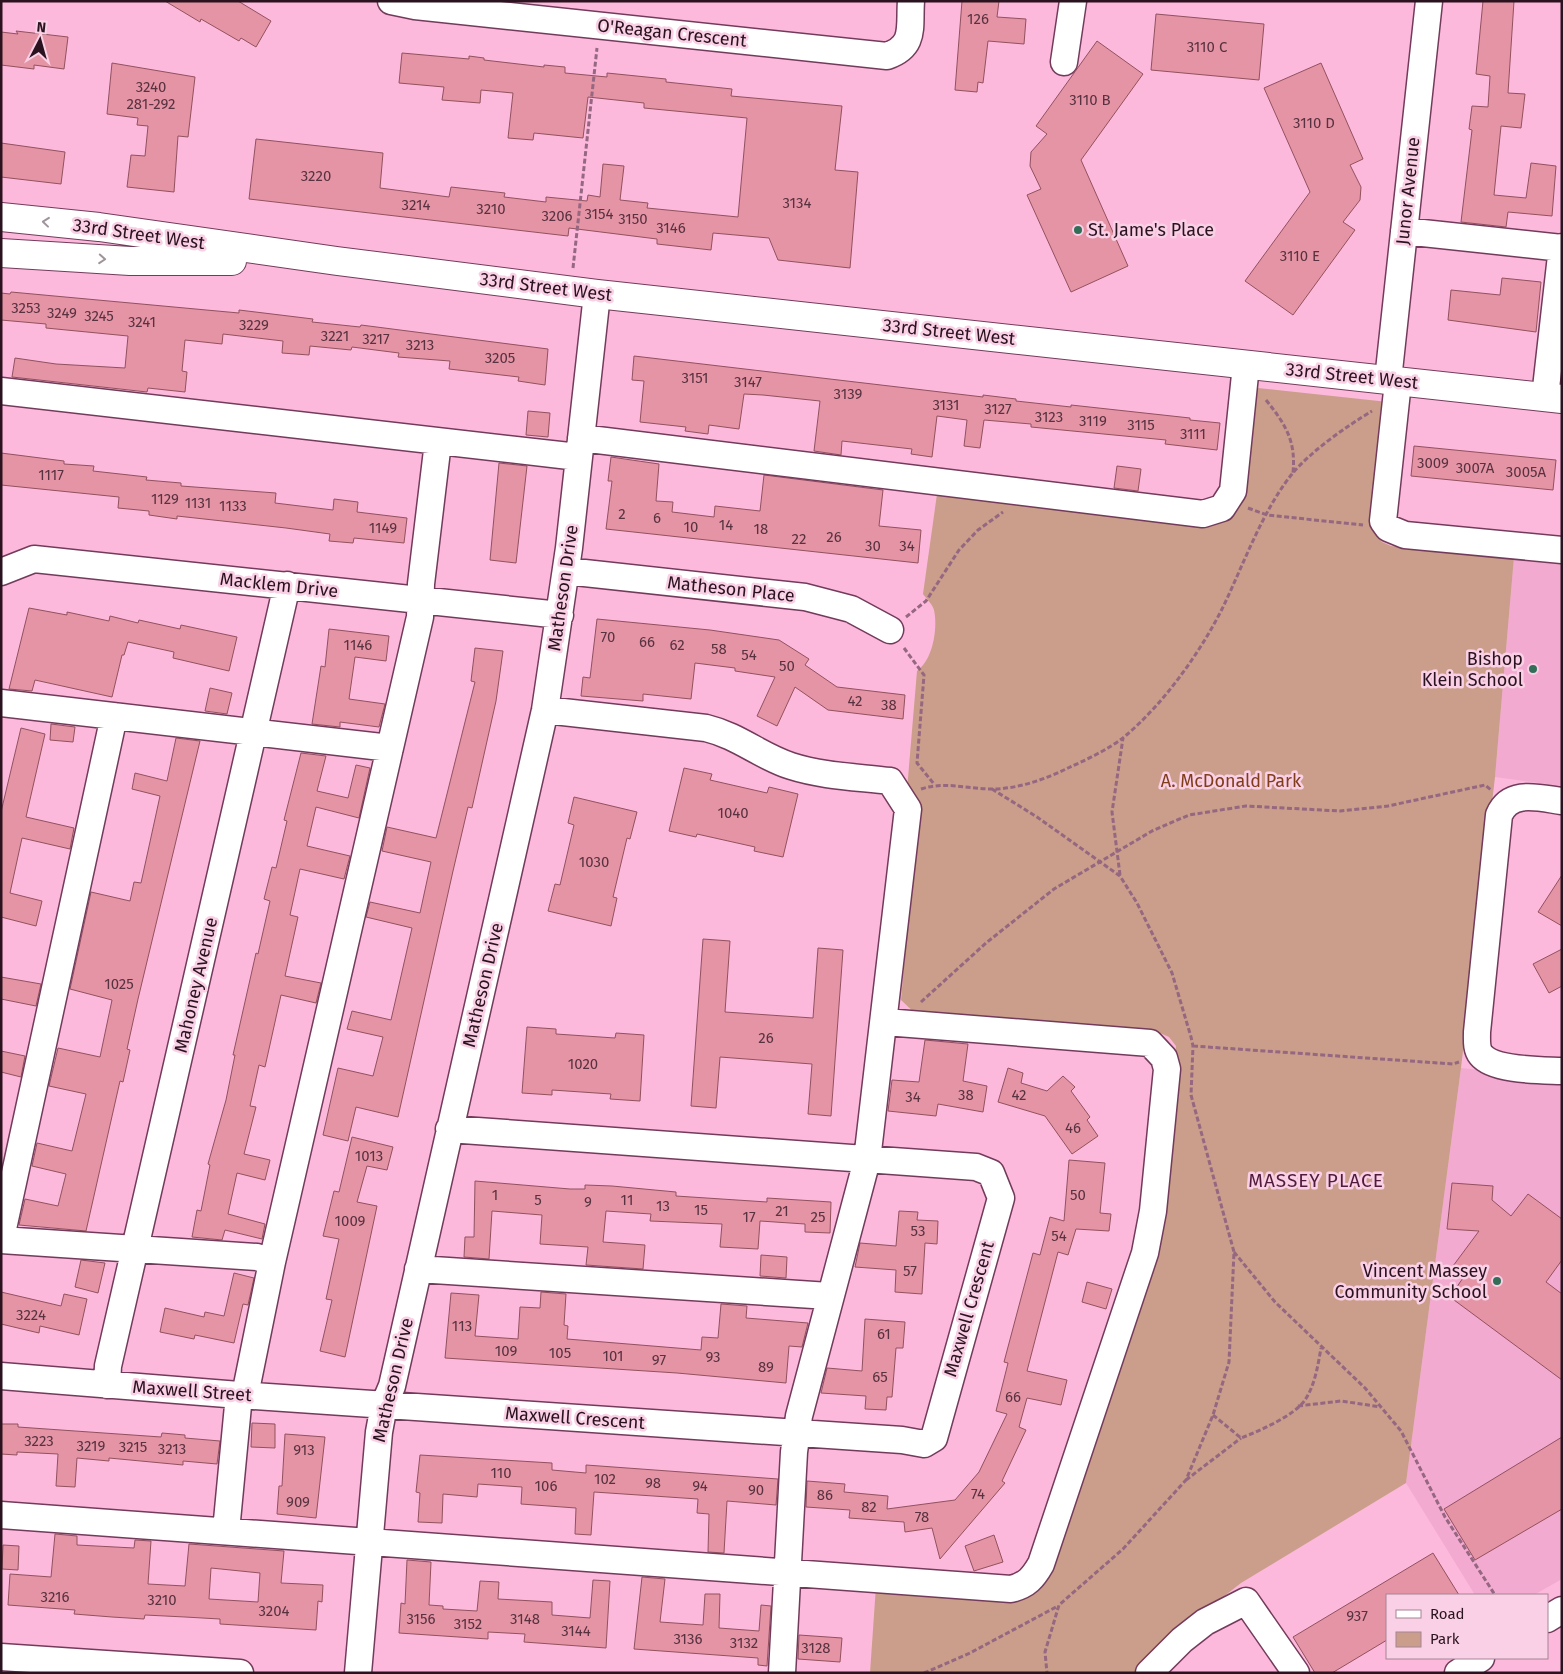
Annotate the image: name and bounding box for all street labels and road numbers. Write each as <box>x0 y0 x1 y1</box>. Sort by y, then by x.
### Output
street label: O'Reagan Crescent <box>596 14 748 52</box>
street label: Junor Avenue <box>1391 136 1425 246</box>
street label: 33rd Street West <box>72 214 207 254</box>
street label: 33rd Street West <box>479 268 614 306</box>
street label: 33rd Street West <box>882 314 1017 350</box>
street label: 33rd Street West <box>1285 358 1420 394</box>
street label: Matheson Drive <box>543 524 583 652</box>
street label: Macklem Drive <box>219 568 339 602</box>
street label: Matheson Place <box>666 571 796 607</box>
street label: Mahoney Avenue <box>170 915 222 1055</box>
street label: Matheson Drive <box>458 921 508 1049</box>
street label: Maxwell Crescent <box>939 1238 999 1379</box>
street label: Matheson Drive <box>368 1316 418 1444</box>
street label: Maxwell Street <box>132 1376 253 1406</box>
street label: Maxwell Crescent <box>504 1402 646 1434</box>

